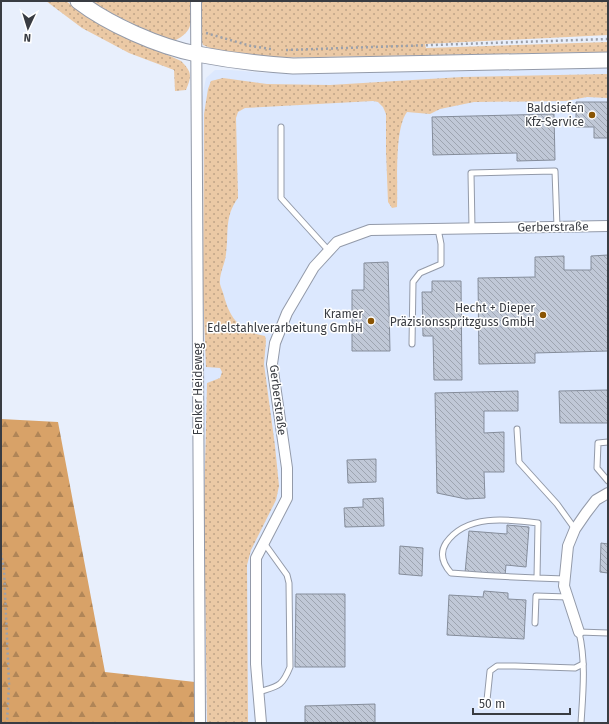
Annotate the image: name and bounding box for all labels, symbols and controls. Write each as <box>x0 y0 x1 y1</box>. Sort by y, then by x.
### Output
north arrow <box>8 8 48 48</box>
text: N <box>23 31 31 44</box>
place label: Baldsiefen Kfz-Service <box>525 101 584 129</box>
marker: Baldsiefen Kfz-Service <box>587 110 597 120</box>
street label: Gerberstraße <box>517 219 589 235</box>
place label: Hecht + Dieper Präzisionsspritzguss GmbH <box>390 301 535 329</box>
place label: Kramer Edelstahlverarbeitung GmbH <box>207 307 363 335</box>
marker: Hecht + Dieper Präzisionsspritzguss GmbH <box>538 310 548 320</box>
marker: Kramer Edelstahlverarbeitung GmbH <box>366 316 376 326</box>
street label: Fenker Heideweg <box>191 342 205 435</box>
street label: Gerberstraße <box>267 364 289 436</box>
scale bar <box>473 690 570 716</box>
text: 50 m <box>479 697 505 711</box>

